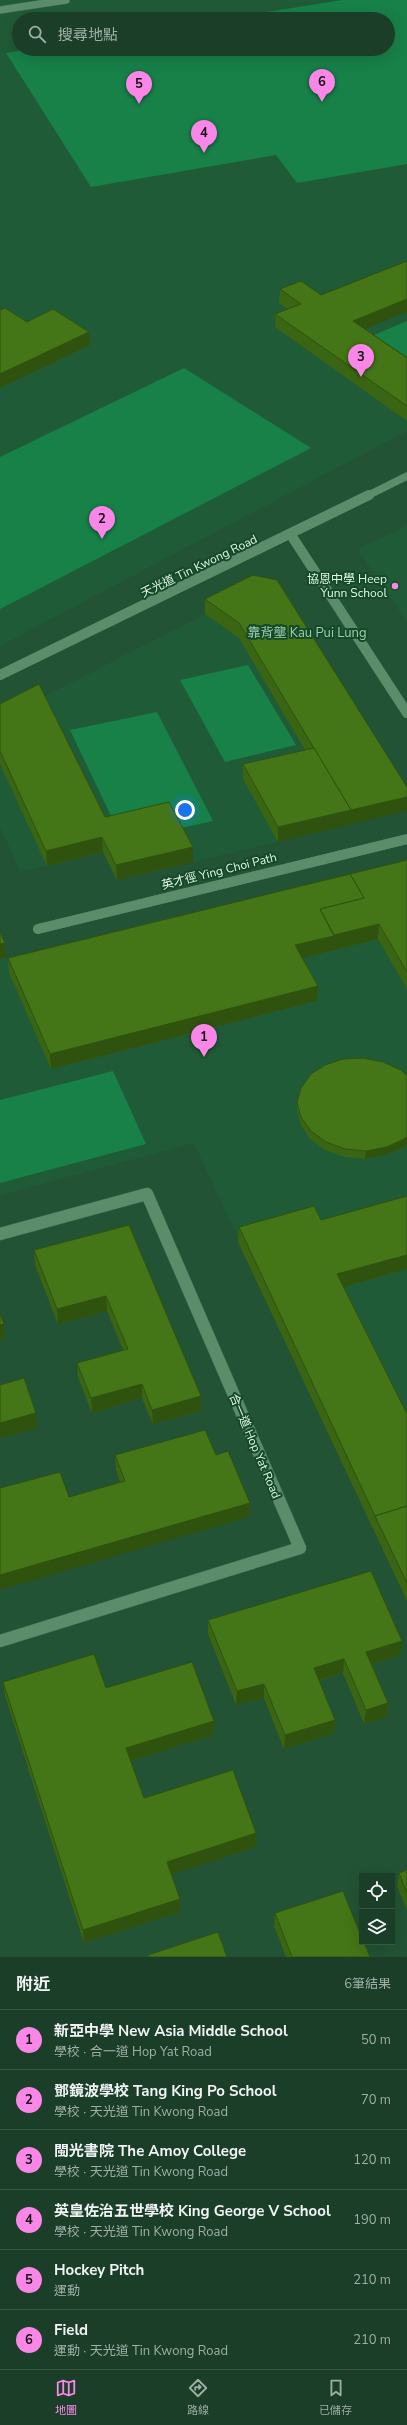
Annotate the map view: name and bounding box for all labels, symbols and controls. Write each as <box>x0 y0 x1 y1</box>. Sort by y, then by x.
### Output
search box <box>12 12 395 56</box>
icon: search <box>26 23 48 45</box>
text: 搜尋地點 <box>58 25 118 45</box>
pin: 6 <box>309 69 335 102</box>
pin: 5 <box>126 71 152 104</box>
pin: 4 <box>191 120 217 153</box>
pin: 3 <box>348 344 374 377</box>
pin: 2 <box>89 506 115 539</box>
street label: 天光道 Tin Kwong Road <box>138 531 260 601</box>
place label: 協恩中學 Heep Yunn School <box>307 571 387 601</box>
marker: 協恩中學 Heep Yunn School <box>390 581 400 591</box>
district label: 靠背壟 Kau Pui Lung <box>247 624 367 642</box>
your location <box>175 800 195 820</box>
street label: 英才徑 Ying Choi Path <box>160 849 278 893</box>
pin: 1 <box>191 1024 217 1057</box>
street label: 合一道 Hop Yat Road <box>226 1391 284 1501</box>
map controls <box>359 1873 395 1945</box>
button: locate <box>359 1873 395 1909</box>
button: layers <box>359 1909 395 1945</box>
text: 附近 <box>16 1973 50 1996</box>
text: 6筆結果 <box>344 1975 391 1993</box>
text: 新亞中學 New Asia Middle School <box>54 2021 288 2041</box>
text: 1 <box>25 2031 33 2049</box>
text: 50 m <box>361 2031 391 2049</box>
text: 學校 · 合一道 Hop Yat Road <box>54 2043 212 2061</box>
text: 鄧鏡波學校 Tang King Po School <box>54 2081 276 2101</box>
text: 2 <box>25 2091 33 2109</box>
text: 70 m <box>361 2091 391 2109</box>
text: 學校 · 天光道 Tin Kwong Road <box>54 2103 228 2121</box>
text: 閩光書院 The Amoy College <box>54 2141 246 2161</box>
text: 3 <box>25 2151 33 2169</box>
text: 120 m <box>353 2151 391 2169</box>
text: 學校 · 天光道 Tin Kwong Road <box>54 2163 228 2181</box>
text: 英皇佐治五世學校 King George V School <box>54 2201 331 2221</box>
text: 4 <box>25 2211 33 2229</box>
text: 190 m <box>353 2211 391 2229</box>
text: 學校 · 天光道 Tin Kwong Road <box>54 2223 228 2241</box>
text: Hockey Pitch <box>54 2260 144 2280</box>
text: 5 <box>25 2271 33 2289</box>
text: 210 m <box>353 2271 391 2289</box>
text: 運動 <box>54 2282 80 2300</box>
text: Field <box>54 2320 88 2340</box>
text: 6 <box>25 2331 33 2349</box>
text: 210 m <box>353 2331 391 2349</box>
text: 運動 · 天光道 Tin Kwong Road <box>54 2342 228 2360</box>
tab: 地圖 <box>55 2377 77 2418</box>
tab: 路線 <box>187 2377 209 2418</box>
tab: 已儲存 <box>319 2377 352 2418</box>

